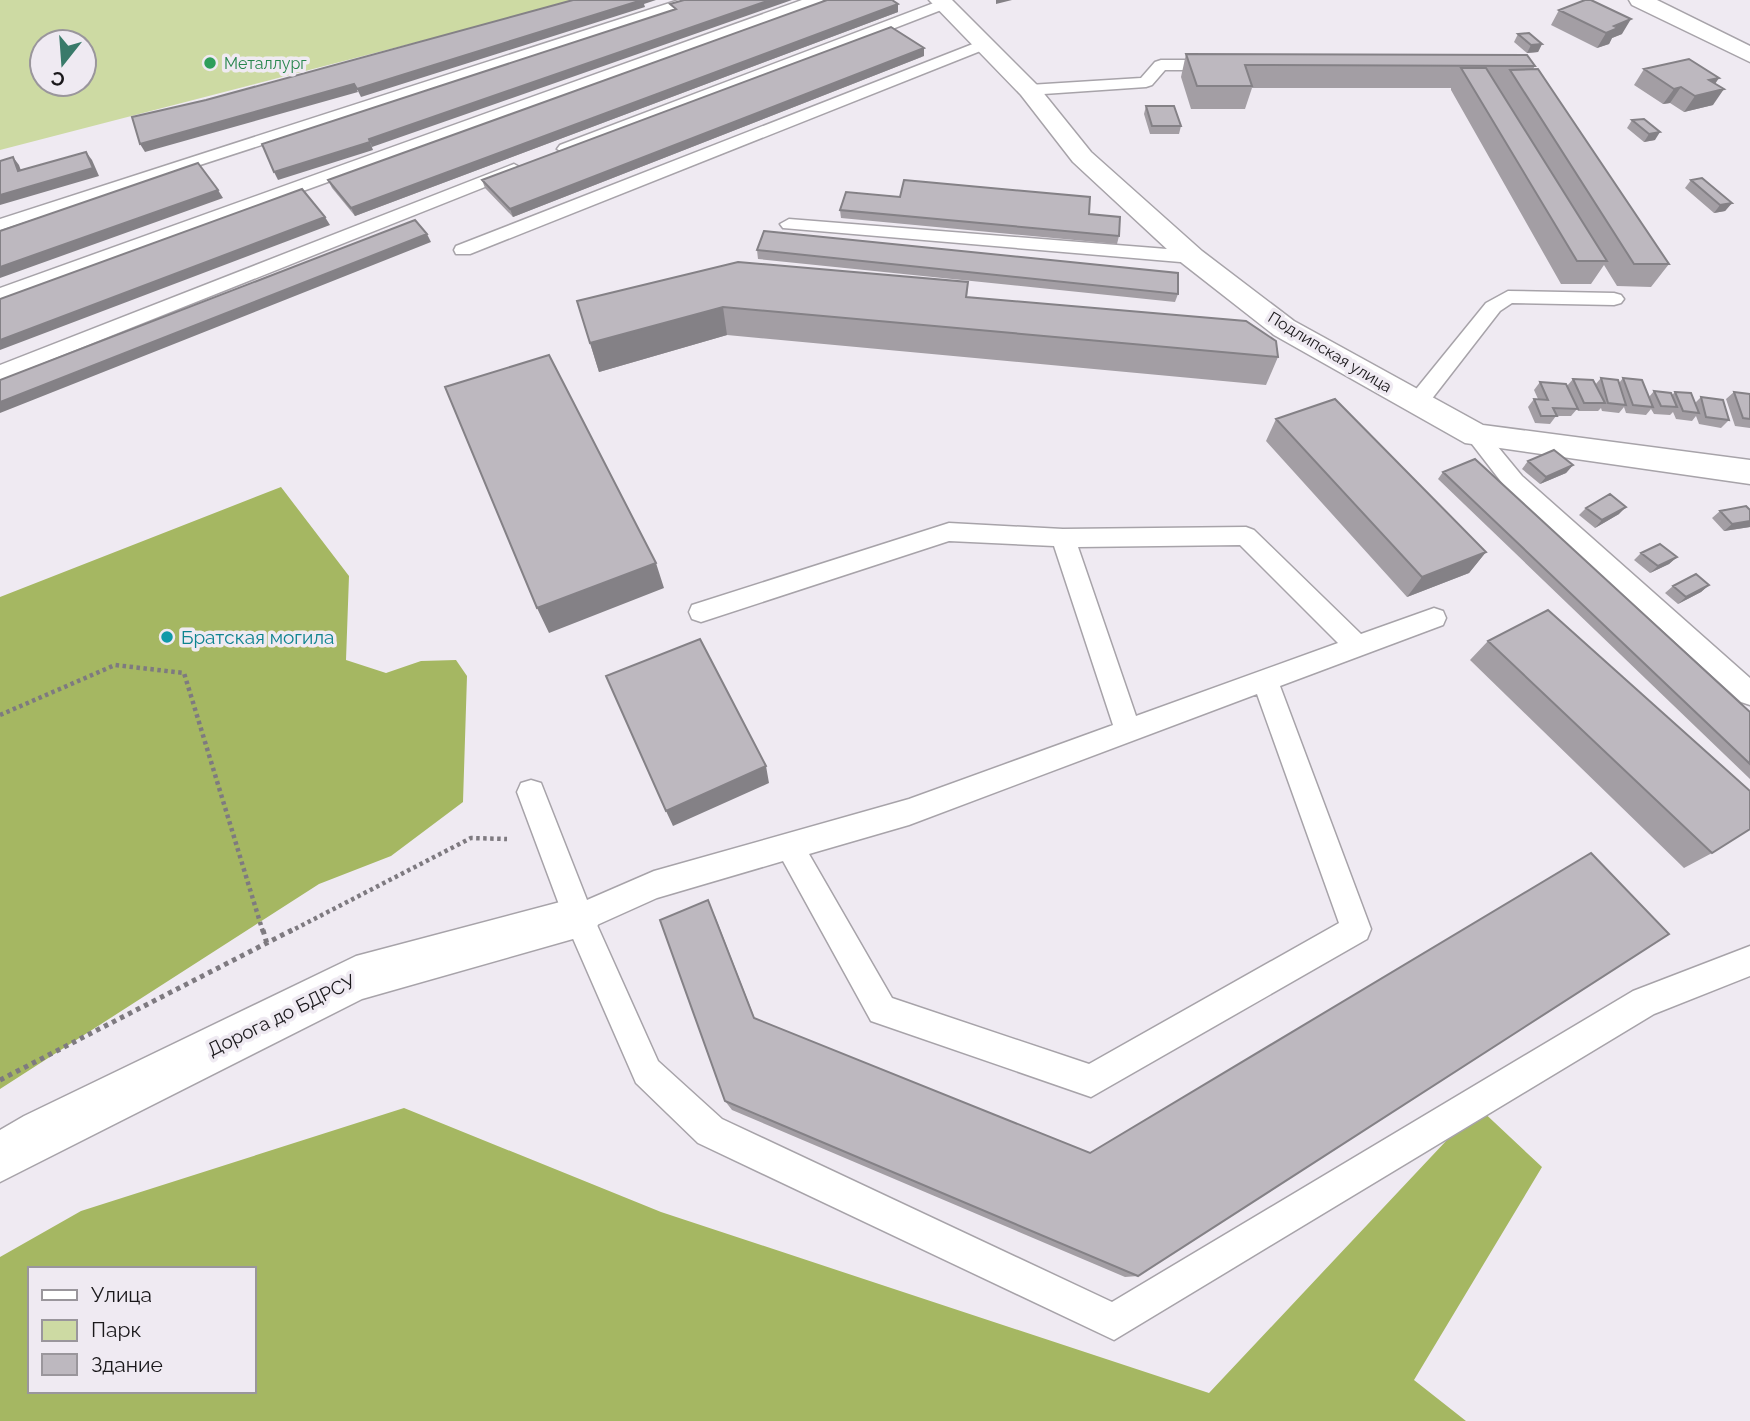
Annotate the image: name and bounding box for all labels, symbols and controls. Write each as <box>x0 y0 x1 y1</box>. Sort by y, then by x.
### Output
north arrow <box>28 28 98 98</box>
place label: Металлург <box>224 54 307 73</box>
marker: Металлург <box>202 55 218 71</box>
text: С <box>49 67 67 92</box>
street label: Подлипская улица <box>1265 308 1395 396</box>
place label: Братская могила <box>181 626 334 648</box>
marker: Братская могила <box>159 629 175 645</box>
street label: Дорога до БДРСУ <box>204 970 359 1060</box>
legend <box>28 1267 256 1393</box>
text: Улица <box>91 1282 152 1307</box>
text: Парк <box>91 1317 141 1342</box>
text: Здание <box>91 1352 163 1377</box>

